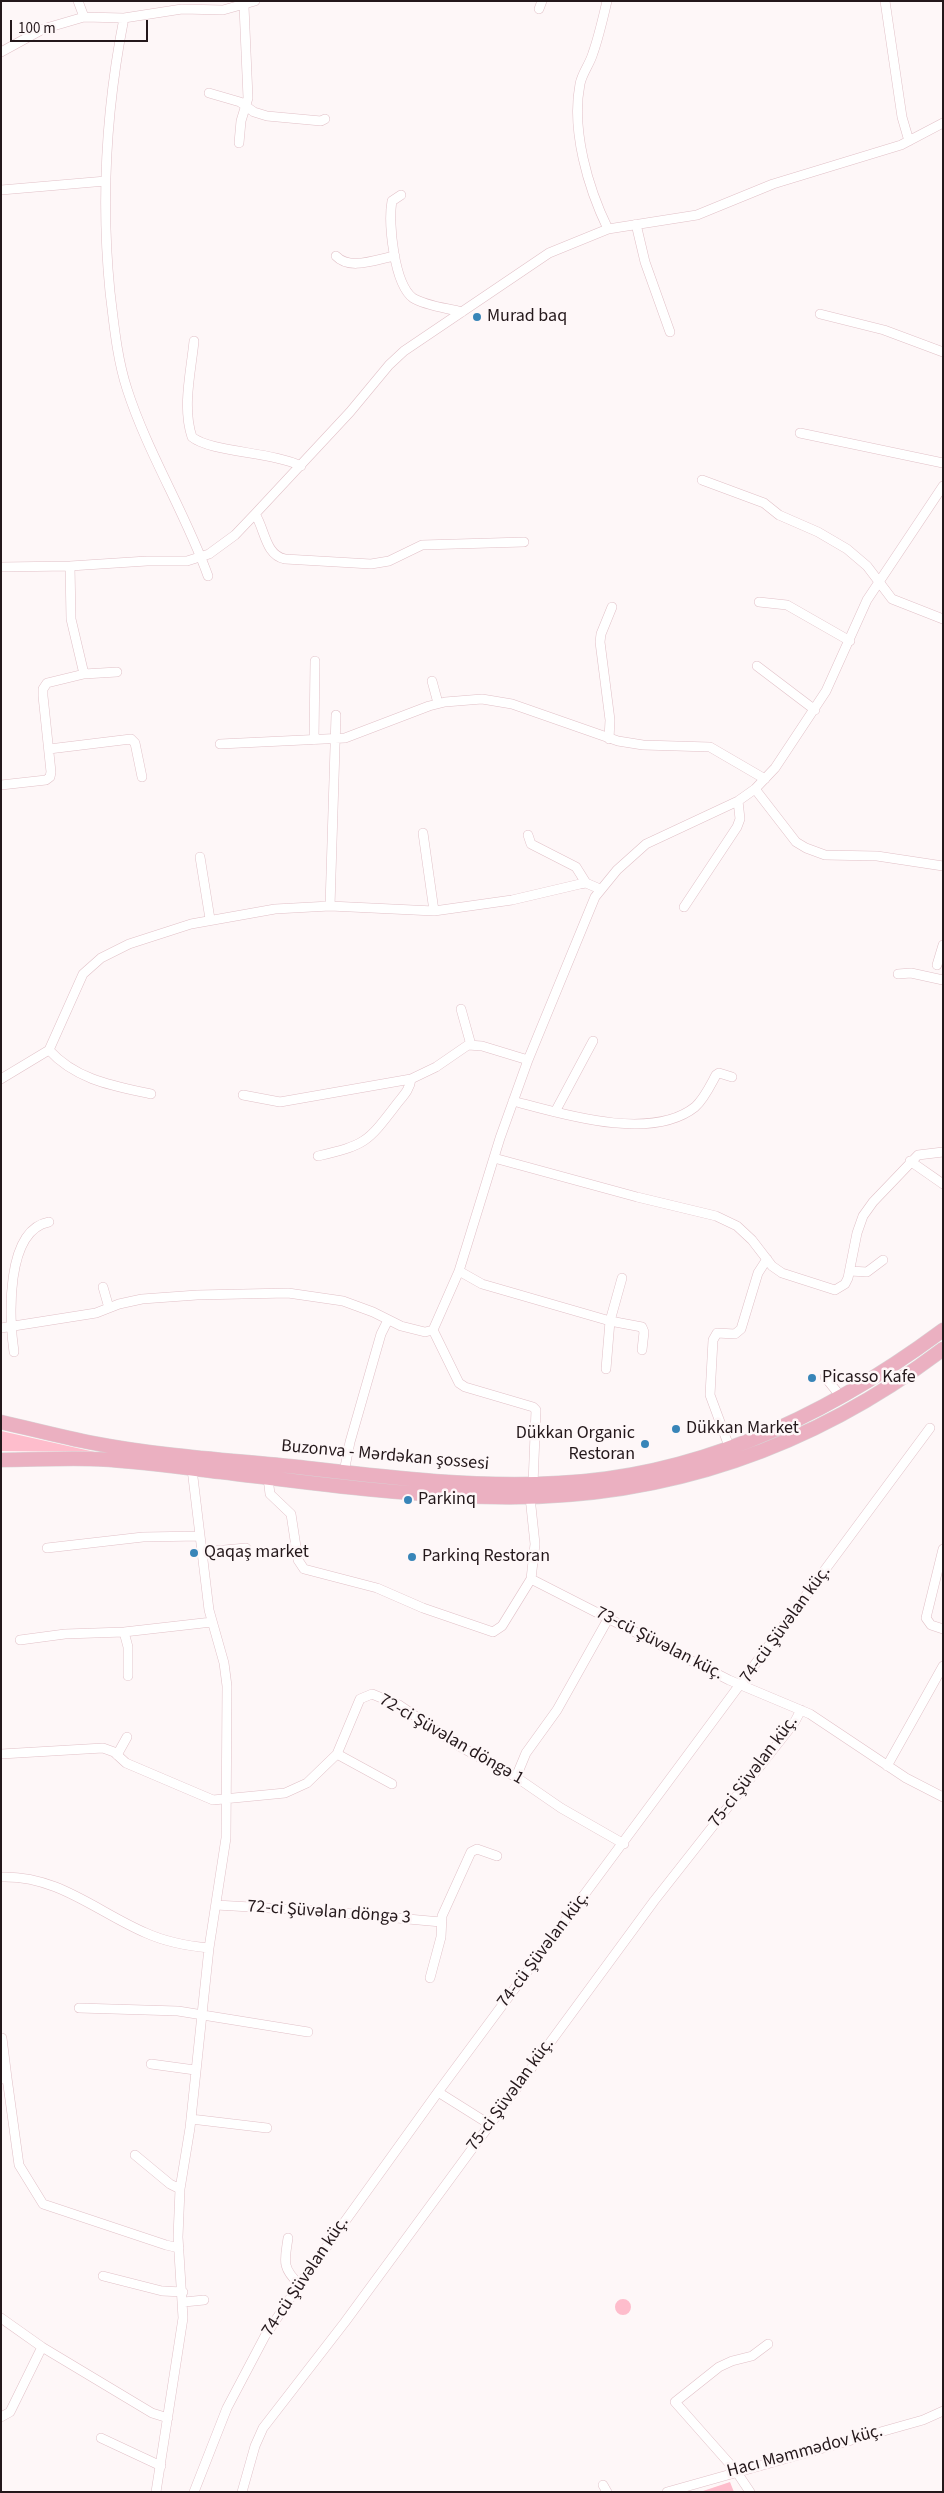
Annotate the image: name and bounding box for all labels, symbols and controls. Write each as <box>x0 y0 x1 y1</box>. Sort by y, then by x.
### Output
scale bar <box>12 10 150 42</box>
text: 100 m <box>18 18 56 39</box>
place label: Murad baq <box>487 306 567 328</box>
marker: Murad baq <box>471 311 483 323</box>
place label: Picasso Kafe <box>822 1367 916 1389</box>
marker: Picasso Kafe <box>806 1372 818 1384</box>
place label: Dükkan Market <box>686 1418 799 1440</box>
place label: Dükkan Organic Restoran <box>516 1423 635 1466</box>
marker: Dükkan Market <box>670 1423 682 1435</box>
street label: Buzonva - Mərdəkan şossesi <box>280 1436 490 1476</box>
marker: Dükkan Organic Restoran <box>639 1438 651 1450</box>
place label: Parkinq <box>418 1489 476 1511</box>
marker: Parkinq <box>402 1494 414 1506</box>
place label: Qaqaş market <box>204 1542 309 1564</box>
place label: Parkinq Restoran <box>422 1546 550 1568</box>
marker: Qaqaş market <box>188 1547 200 1559</box>
marker: Parkinq Restoran <box>406 1551 418 1563</box>
street label: 74-cü Şüvəlan küç. <box>736 1562 836 1688</box>
street label: 73-cü Şüvəlan küç. <box>592 1603 726 1685</box>
street label: 72-ci Şüvəlan döngə 1 <box>375 1690 527 1790</box>
street label: 75-ci Şüvəlan küç. <box>705 1712 803 1832</box>
street label: 74-cü Şüvəlan küç. <box>493 1888 595 2012</box>
street label: 72-ci Şüvəlan döngə 3 <box>247 1897 411 1929</box>
street label: 75-ci Şüvəlan küç. <box>463 2034 559 2156</box>
street label: 74-cü Şüvəlan küç. <box>258 2213 354 2341</box>
street label: Hacı Məmmədov küç. <box>725 2421 885 2483</box>

